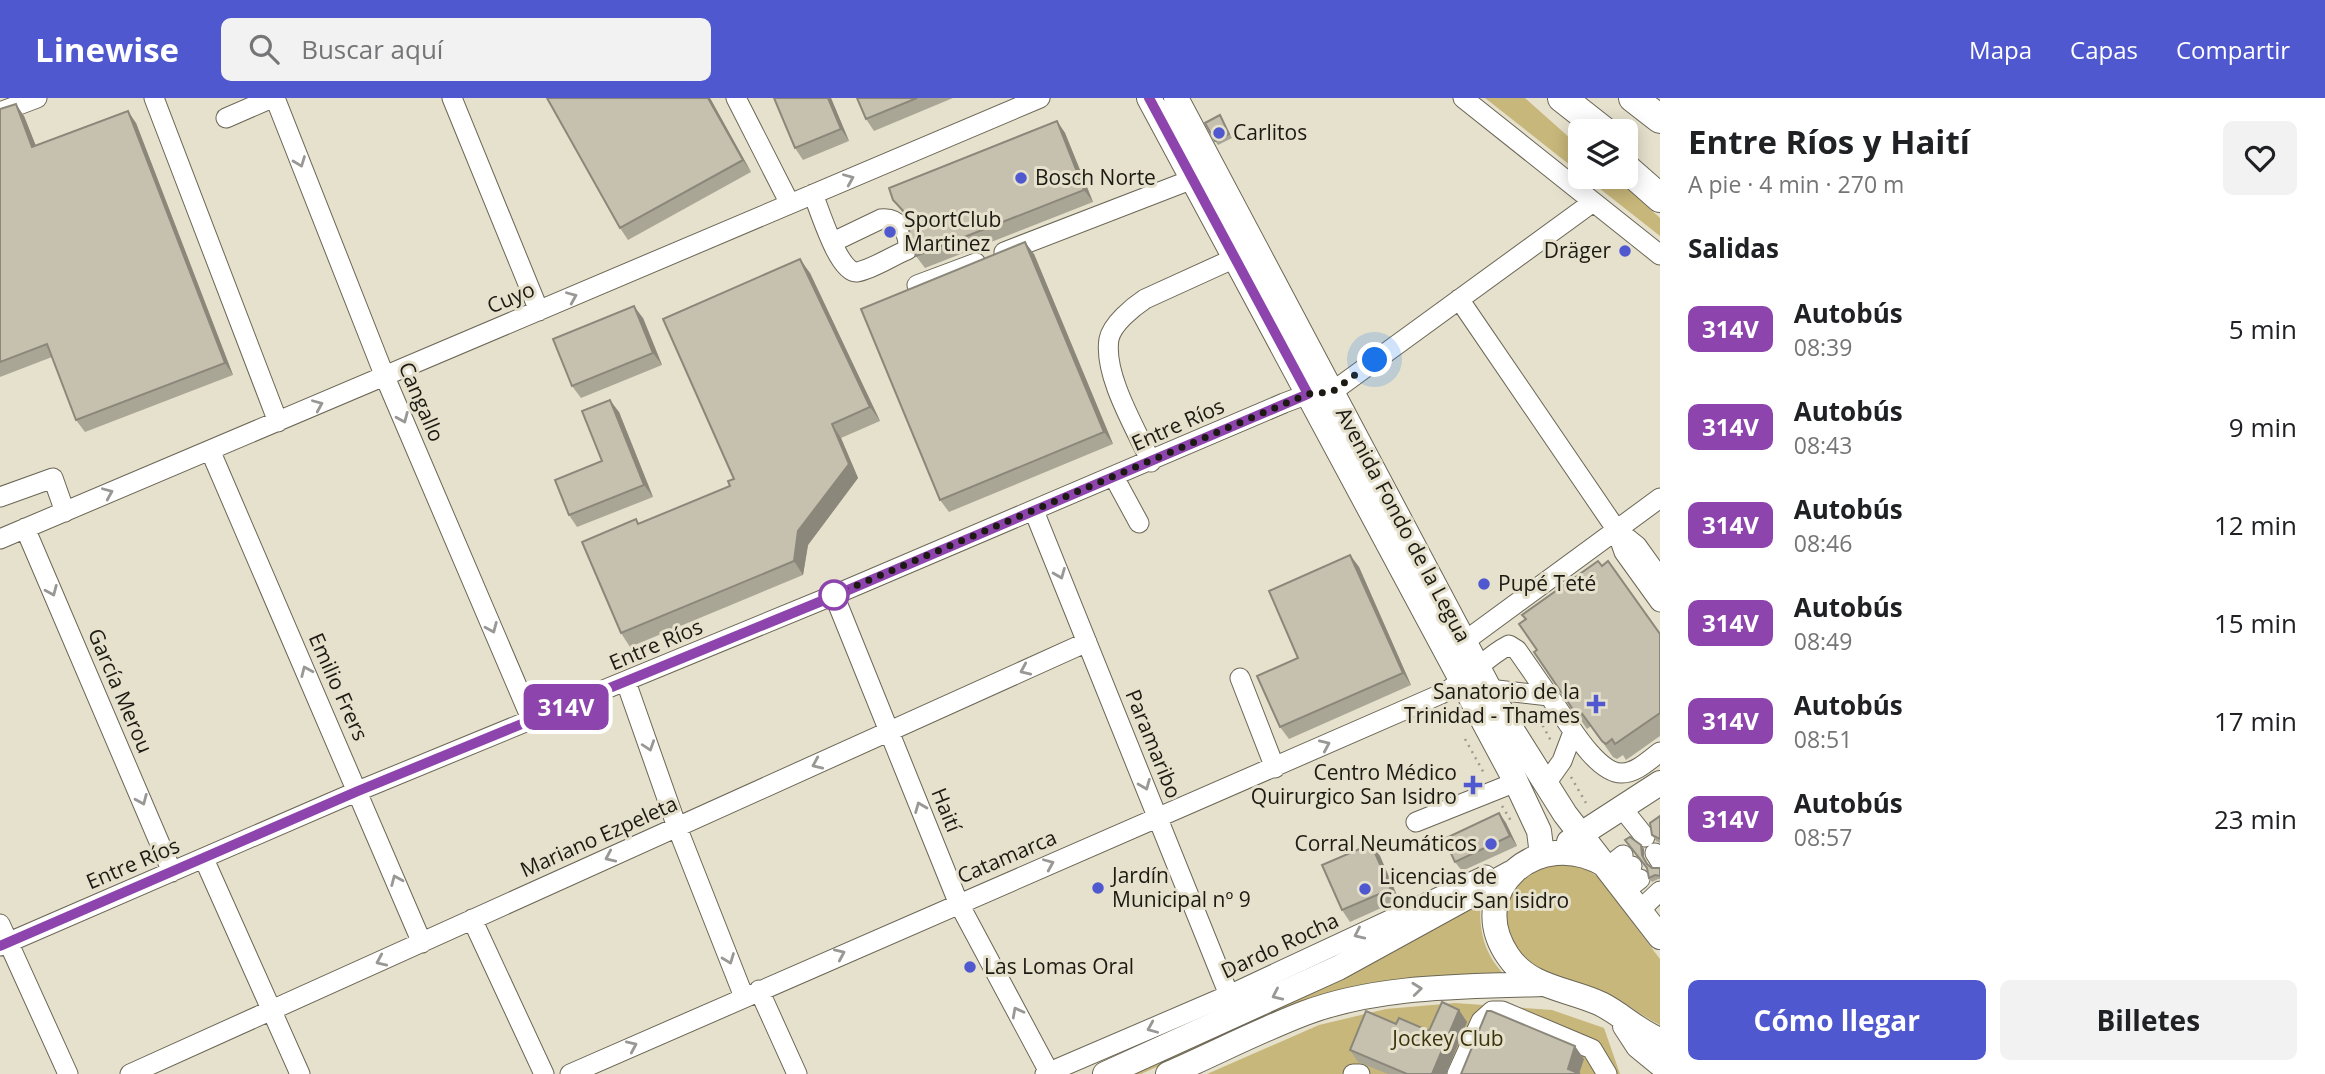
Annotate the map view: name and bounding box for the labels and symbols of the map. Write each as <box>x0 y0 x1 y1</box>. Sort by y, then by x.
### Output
place label: Carlitos <box>1233 118 1307 146</box>
marker: Carlitos <box>1211 125 1227 141</box>
one-way arrow <box>292 155 306 167</box>
place label: Bosch Norte <box>1035 163 1156 191</box>
marker: Bosch Norte <box>1013 170 1029 186</box>
one-way arrow <box>842 173 854 187</box>
place label: SportClub Martinez <box>904 205 1001 257</box>
marker: SportClub Martinez <box>882 224 898 240</box>
place label: Dräger <box>1544 236 1611 264</box>
marker: Dräger <box>1617 243 1633 259</box>
street label: Cuyo <box>482 275 539 320</box>
one-way arrow <box>565 291 577 305</box>
your location <box>1357 342 1392 377</box>
street label: Cangallo <box>393 357 451 446</box>
street label: Entre Ríos <box>1127 391 1228 457</box>
one-way arrow <box>310 399 323 413</box>
street label: Avenida Fondo de la Legua <box>1330 402 1478 647</box>
one-way arrow <box>394 412 408 424</box>
one-way arrow <box>101 488 113 502</box>
one-way arrow <box>1051 568 1065 580</box>
place label: Pupé Teté <box>1498 569 1596 597</box>
marker: Pupé Teté <box>1476 576 1492 592</box>
unlabelled marker <box>819 580 849 610</box>
one-way arrow <box>44 584 58 596</box>
street label: Entre Ríos <box>605 612 707 676</box>
one-way arrow <box>484 620 498 633</box>
street label: García Merou <box>82 624 160 757</box>
street label: Emilio Frers <box>303 628 375 745</box>
one-way arrow <box>1020 662 1032 676</box>
one-way arrow <box>300 665 314 678</box>
place label: Sanatorio de la Trinidad - Thames <box>1404 677 1580 729</box>
line badge: 314V <box>517 684 615 730</box>
street label: Paramaribo <box>1119 685 1188 802</box>
marker: Sanatorio de la Trinidad - Thames <box>1586 694 1606 714</box>
one-way arrow <box>1318 739 1331 753</box>
one-way arrow <box>641 740 655 752</box>
one-way arrow <box>812 756 825 770</box>
place label: Centro Médico Quirurgico San Isidro <box>1251 758 1457 810</box>
marker: Centro Médico Quirurgico San Isidro <box>1463 775 1483 795</box>
one-way arrow <box>1137 778 1151 790</box>
street label: Haití <box>925 783 969 836</box>
street label: Mariano Ezpeleta <box>515 789 682 883</box>
one-way arrow <box>133 794 147 806</box>
one-way arrow <box>914 801 928 813</box>
street label: Catamarca <box>953 823 1061 890</box>
place label: Corral Neumáticos <box>1294 829 1477 857</box>
street label: Entre Ríos <box>82 831 184 895</box>
marker: Corral Neumáticos <box>1483 836 1499 852</box>
one-way arrow <box>605 849 617 863</box>
one-way arrow <box>1042 859 1054 873</box>
place label: Jardín Municipal nº 9 <box>1110 861 1251 913</box>
place label: Licencias de Conducir San isidro <box>1379 862 1569 914</box>
one-way arrow <box>390 874 404 887</box>
marker: Jardín Municipal nº 9 <box>1090 880 1106 896</box>
marker: Licencias de Conducir San isidro <box>1357 881 1373 897</box>
street label: Dardo Rocha <box>1216 906 1343 985</box>
one-way arrow <box>1354 926 1366 940</box>
one-way arrow <box>833 948 845 962</box>
one-way arrow <box>721 952 735 964</box>
place label: Las Lomas Oral <box>984 952 1134 980</box>
one-way arrow <box>375 953 388 967</box>
marker: Las Lomas Oral <box>962 959 978 975</box>
one-way arrow <box>1411 982 1423 997</box>
one-way arrow <box>1272 987 1284 1001</box>
one-way arrow <box>1012 1007 1025 1019</box>
one-way arrow <box>1146 1020 1159 1034</box>
park label: Jockey Club <box>1390 1024 1504 1052</box>
one-way arrow <box>625 1040 637 1054</box>

